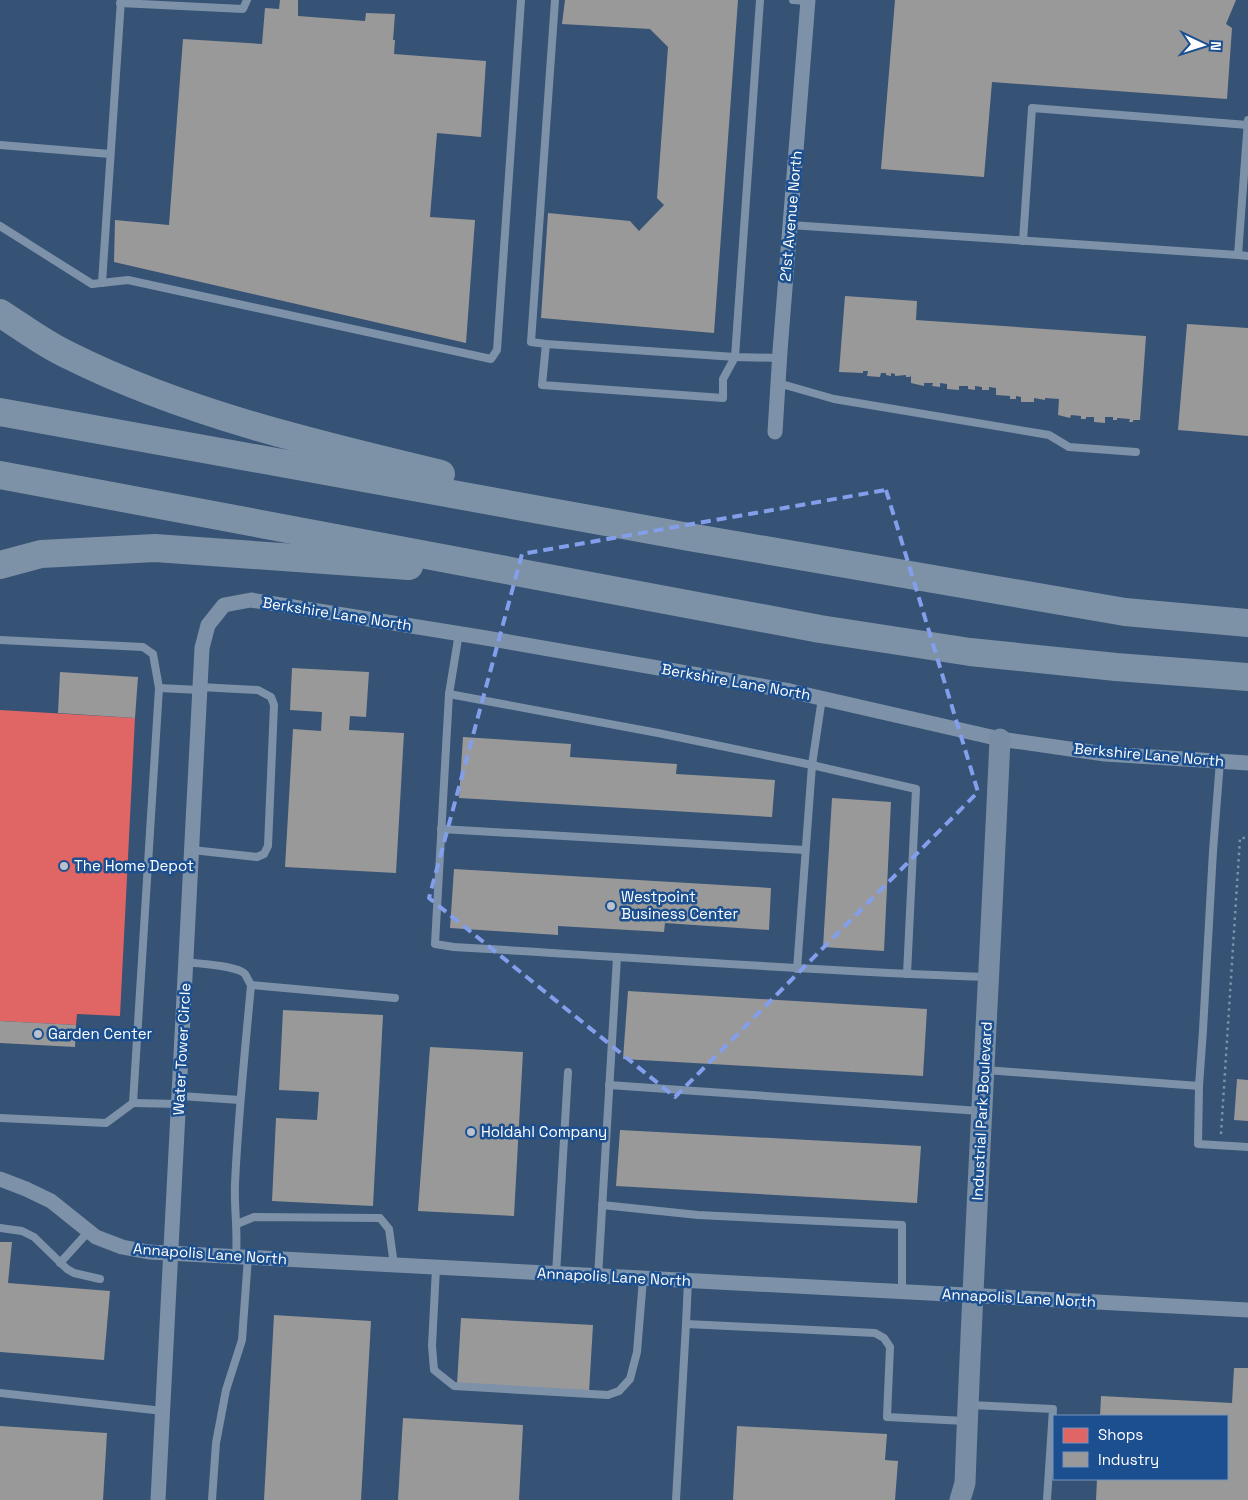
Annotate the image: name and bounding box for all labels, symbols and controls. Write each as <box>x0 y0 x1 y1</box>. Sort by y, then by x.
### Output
north arrow <box>1178 20 1228 70</box>
text: N <box>1207 41 1225 51</box>
street label: 21st Avenue North <box>775 150 806 282</box>
street label: Berkshire Lane North <box>261 592 413 635</box>
street label: Berkshire Lane North <box>660 659 812 704</box>
street label: Berkshire Lane North <box>1073 738 1225 771</box>
place label: The Home Depot <box>74 856 194 875</box>
marker: The Home Depot <box>58 860 70 872</box>
place label: Westpoint Business Center <box>621 887 738 923</box>
marker: Westpoint Business Center <box>605 900 617 912</box>
street label: Water Tower Circle <box>169 982 194 1116</box>
street label: Industrial Park Boulevard <box>967 1021 996 1201</box>
place label: Garden Center <box>48 1024 153 1043</box>
marker: Garden Center <box>32 1028 44 1040</box>
place label: Holdahl Company <box>481 1122 607 1141</box>
marker: Holdahl Company <box>465 1126 477 1138</box>
street label: Annapolis Lane North <box>132 1239 288 1268</box>
street label: Annapolis Lane North <box>537 1263 692 1290</box>
street label: Annapolis Lane North <box>942 1284 1097 1311</box>
legend <box>1053 1415 1228 1480</box>
text: Shops <box>1098 1425 1143 1444</box>
text: Industry <box>1098 1450 1159 1469</box>

